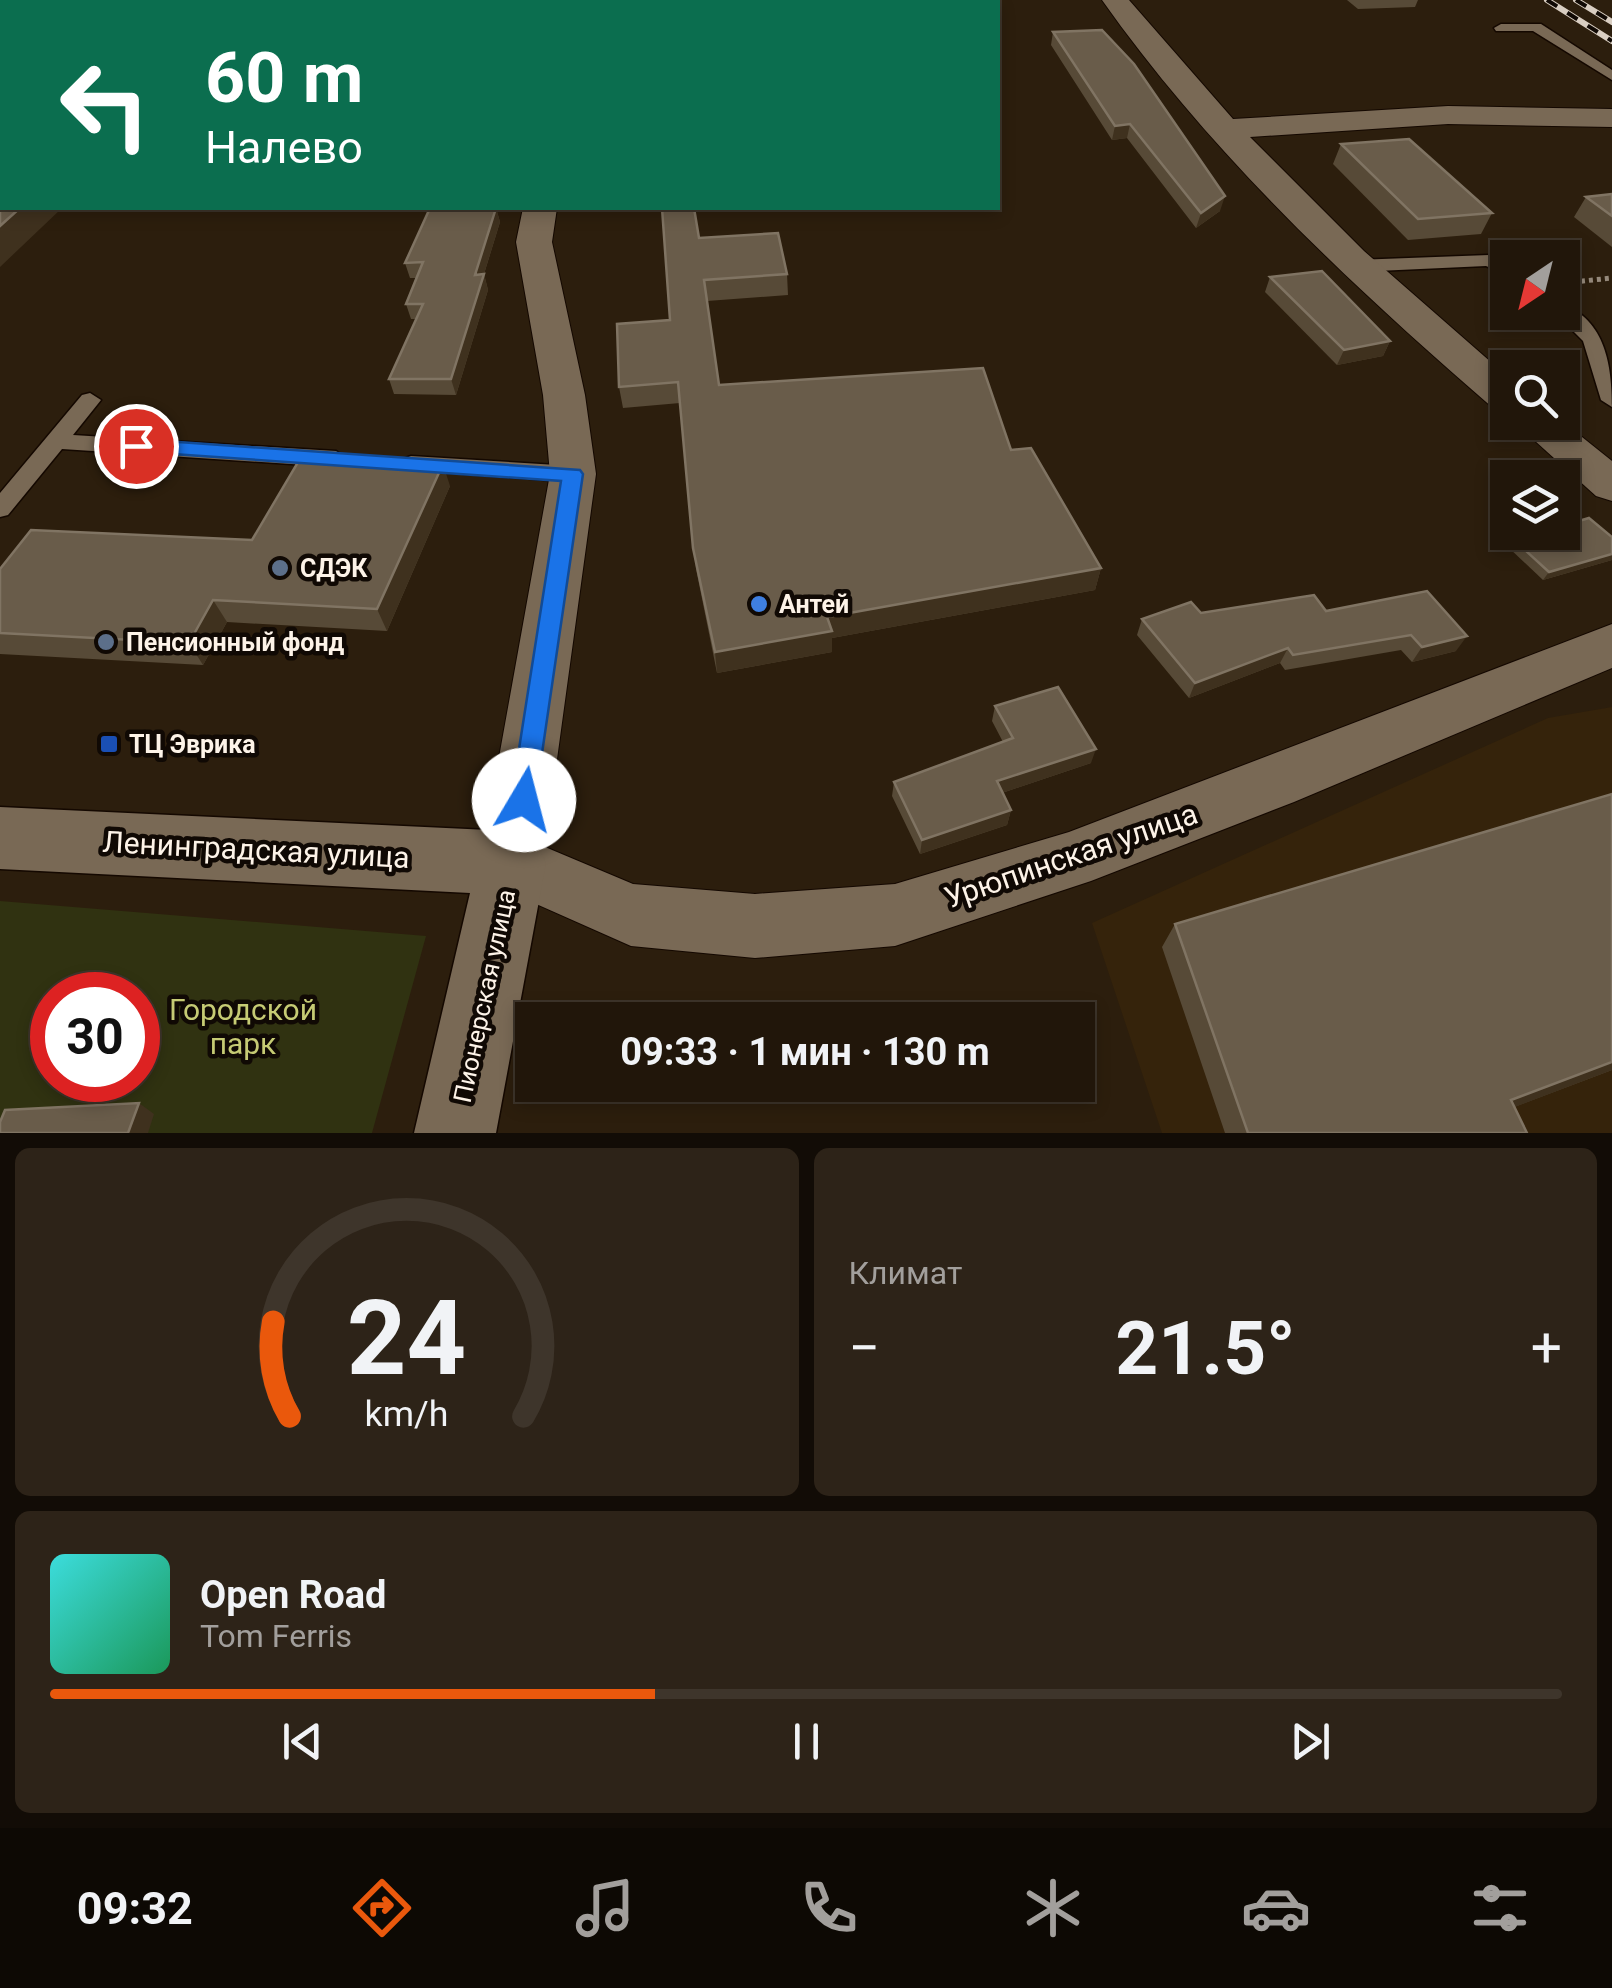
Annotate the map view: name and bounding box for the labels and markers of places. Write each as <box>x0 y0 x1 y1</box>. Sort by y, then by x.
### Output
pin <box>94 404 179 489</box>
place label: СДЭК <box>300 554 368 583</box>
marker: СДЭК <box>269 557 291 579</box>
place label: Антей <box>779 590 849 619</box>
marker: Антей <box>748 593 770 615</box>
place label: Пенсионный фонд <box>126 628 345 657</box>
marker: Пенсионный фонд <box>95 631 117 653</box>
place label: ТЦ Эврика <box>129 730 256 759</box>
marker: ТЦ Эврика <box>98 733 120 755</box>

